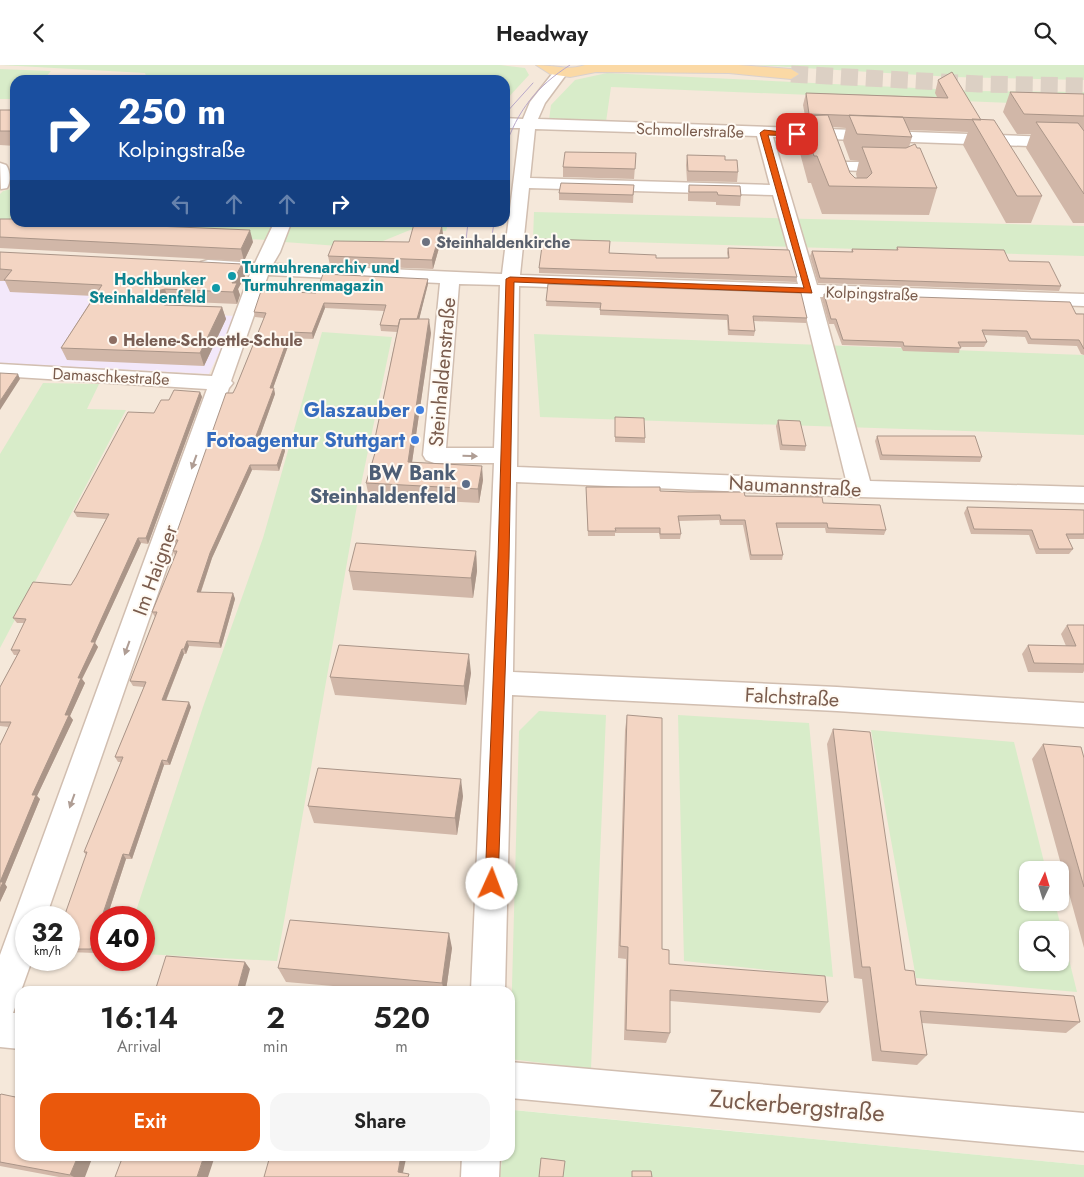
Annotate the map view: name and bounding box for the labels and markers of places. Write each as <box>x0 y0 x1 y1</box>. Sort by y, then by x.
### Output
pin <box>776 113 818 155</box>
place label: Steinhaldenkirche <box>436 231 570 254</box>
marker: Steinhaldenkirche <box>420 236 432 248</box>
place label: Turmuhrenarchiv und Turmuhrenmagazin <box>242 256 400 297</box>
place label: Hochbunker Steinhaldenfeld <box>89 268 206 309</box>
marker: Turmuhrenarchiv und Turmuhrenmagazin <box>226 270 238 282</box>
marker: Hochbunker Steinhaldenfeld <box>210 282 222 294</box>
place label: Helene-Schoettle-Schule <box>123 329 303 352</box>
marker: Helene-Schoettle-Schule <box>107 334 119 346</box>
place label: Glaszauber <box>304 396 411 425</box>
marker: Glaszauber <box>414 404 426 416</box>
place label: Fotoagentur Stuttgart <box>206 426 406 455</box>
marker: Fotoagentur Stuttgart <box>409 434 421 446</box>
place label: BW Bank Steinhaldenfeld <box>310 459 456 511</box>
marker: BW Bank Steinhaldenfeld <box>460 478 472 490</box>

